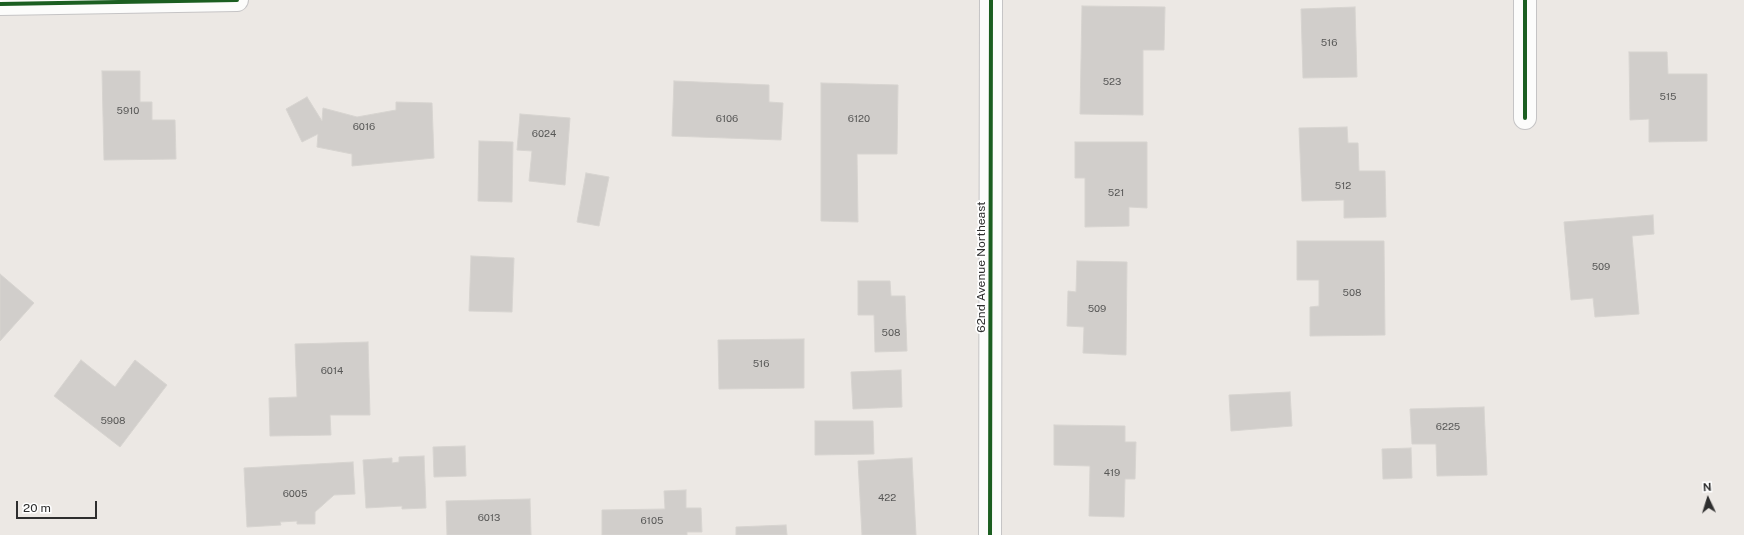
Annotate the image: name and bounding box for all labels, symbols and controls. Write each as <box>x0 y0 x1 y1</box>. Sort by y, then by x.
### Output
house number: 516 <box>1321 37 1337 49</box>
house number: 523 <box>1103 76 1121 88</box>
house number: 515 <box>1660 91 1676 103</box>
house number: 5910 <box>117 105 139 117</box>
house number: 6106 <box>716 113 738 125</box>
house number: 6120 <box>848 113 870 125</box>
house number: 6016 <box>353 121 375 133</box>
house number: 6024 <box>532 128 556 140</box>
house number: 512 <box>1335 180 1351 192</box>
house number: 521 <box>1108 187 1124 199</box>
street label: 62nd Avenue Northeast <box>974 201 988 333</box>
house number: 509 <box>1592 261 1610 273</box>
house number: 508 <box>1343 287 1361 299</box>
house number: 509 <box>1088 303 1106 315</box>
house number: 508 <box>882 327 900 339</box>
house number: 516 <box>753 358 769 370</box>
house number: 6014 <box>321 365 343 377</box>
house number: 5908 <box>100 415 126 427</box>
house number: 6225 <box>1436 421 1460 433</box>
house number: 419 <box>1104 467 1120 479</box>
north arrow <box>1688 479 1728 519</box>
text: N <box>1702 481 1712 493</box>
house number: 6005 <box>283 488 307 500</box>
house number: 422 <box>878 492 896 504</box>
scale bar <box>18 493 99 519</box>
text: 20 m <box>23 501 51 515</box>
house number: 6013 <box>478 512 500 524</box>
house number: 6105 <box>641 515 663 527</box>

